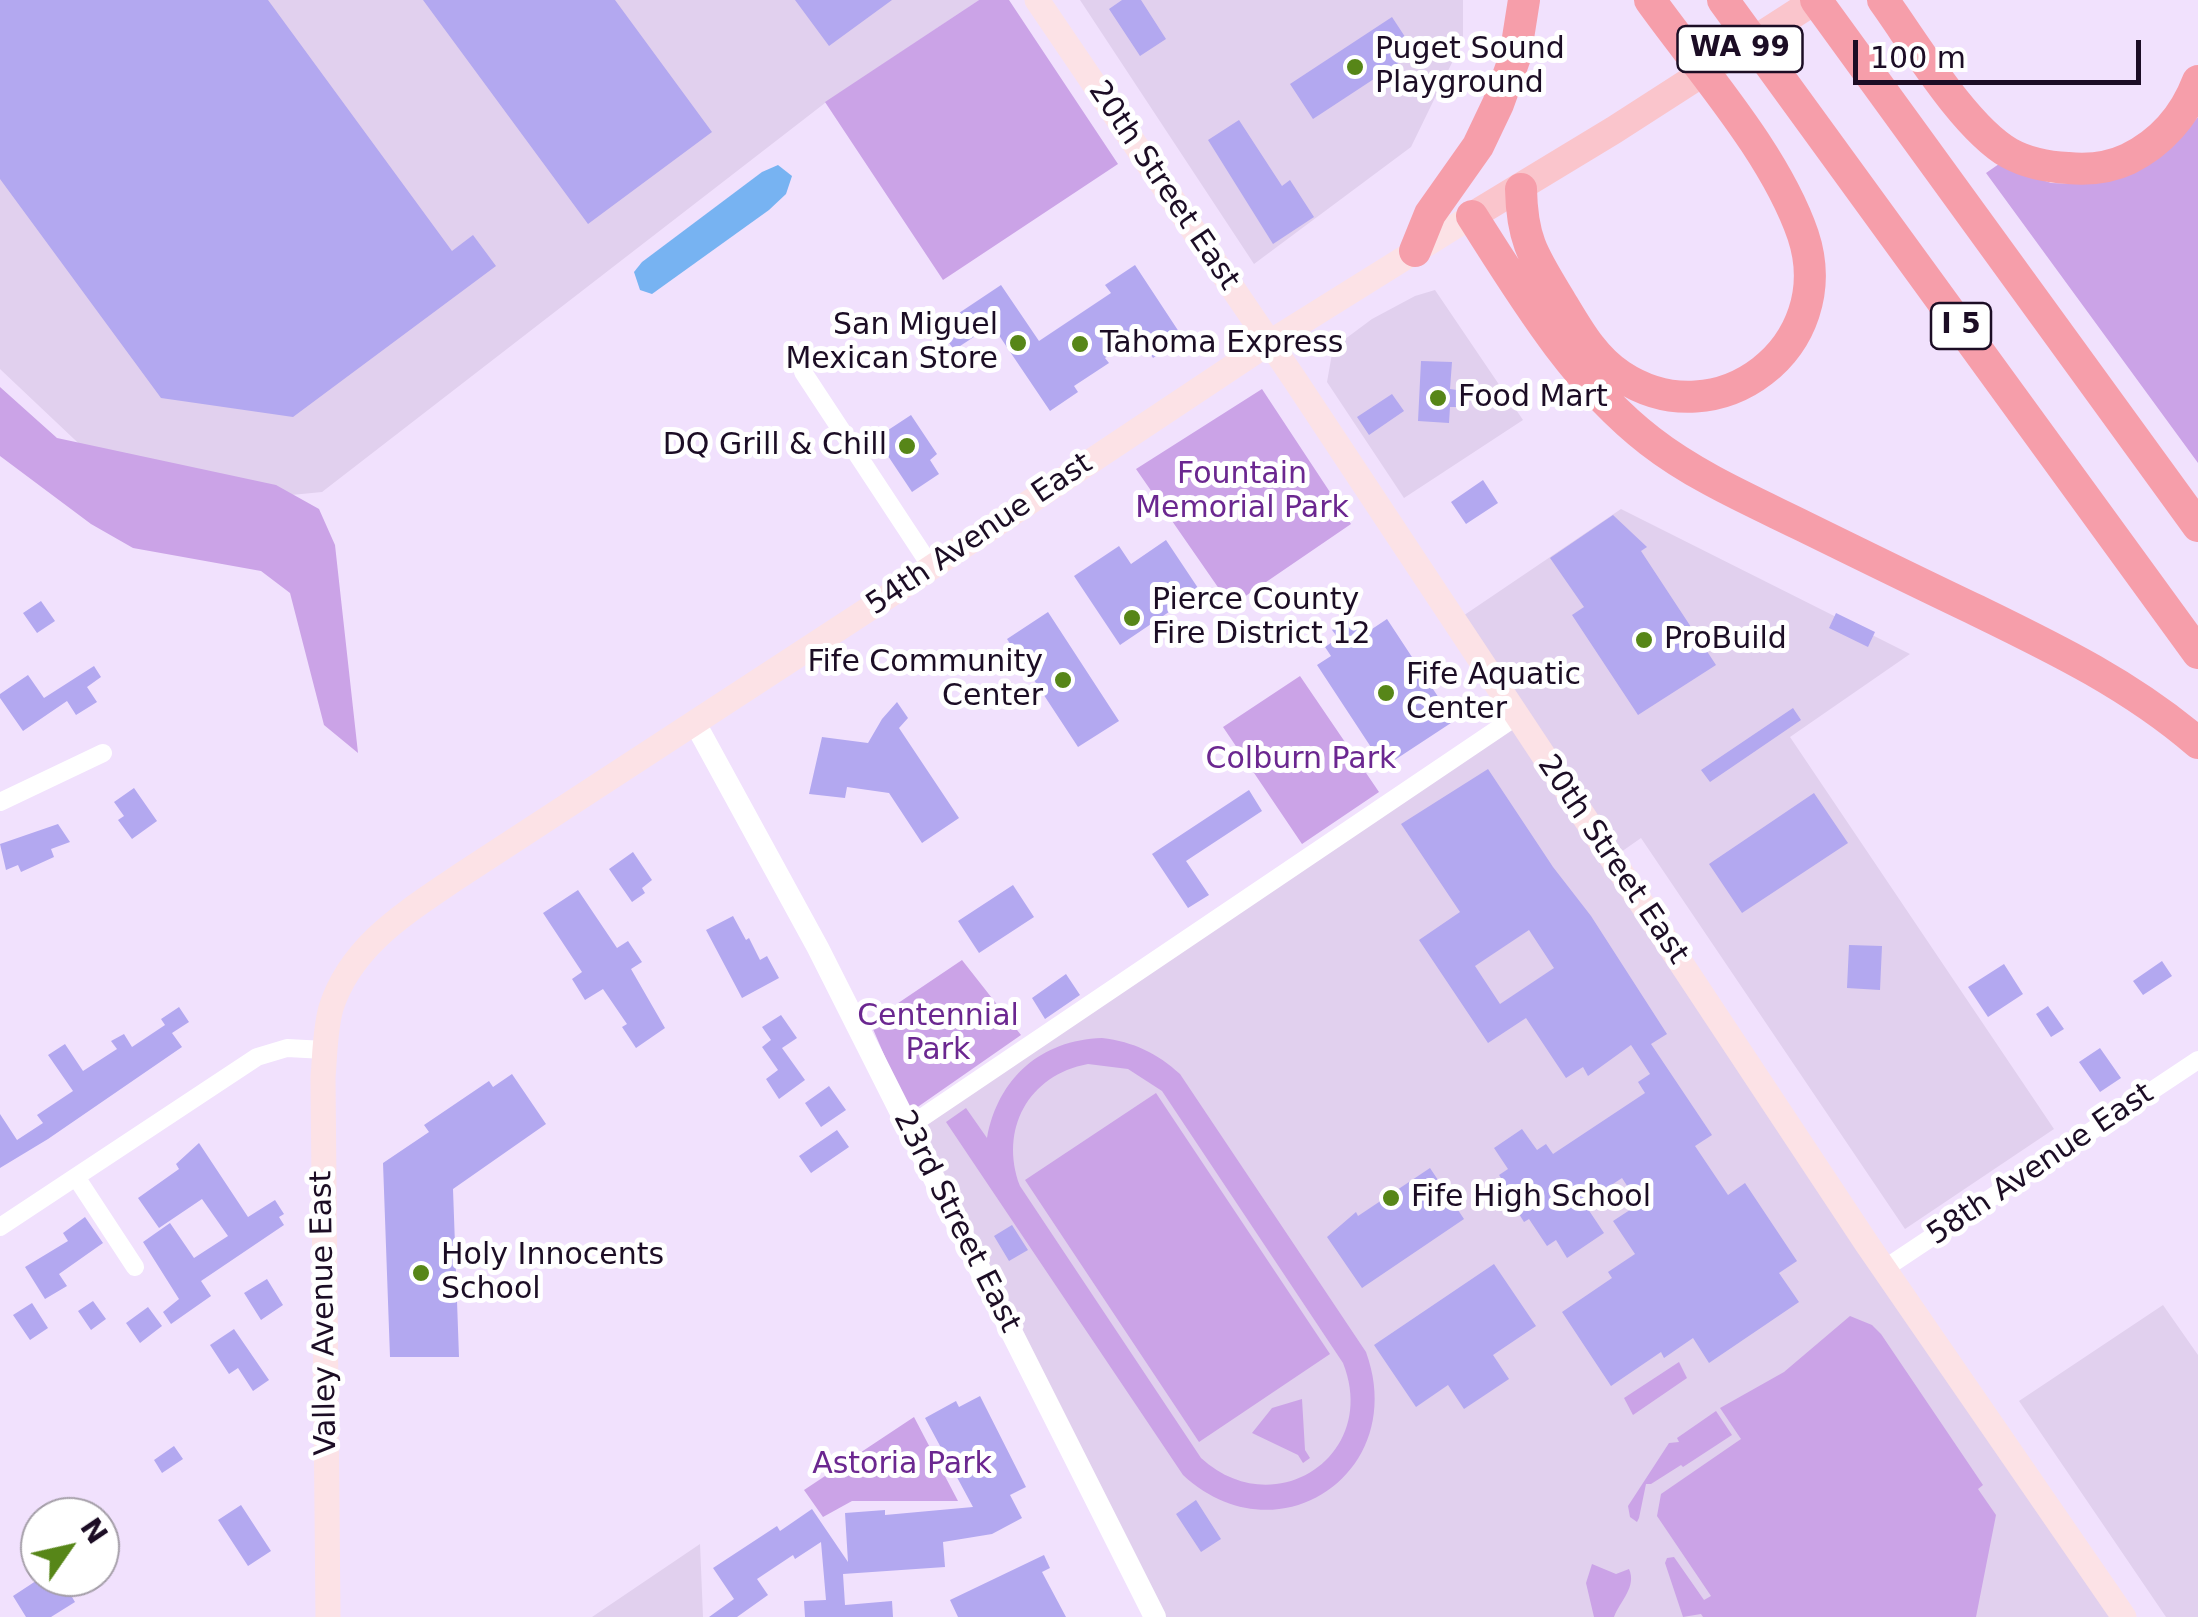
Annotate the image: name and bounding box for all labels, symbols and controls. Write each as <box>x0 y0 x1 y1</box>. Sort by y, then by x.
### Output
scale bar <box>1858 20 2146 82</box>
road number: WA 99 <box>1678 26 1802 72</box>
place label: Puget Sound Playground <box>1375 32 1565 102</box>
text: 100 m <box>1870 40 1966 75</box>
marker: Puget Sound Playground <box>1344 56 1366 78</box>
street label: 20th Street East <box>1080 75 1246 297</box>
road number: I 5 <box>1931 303 1991 349</box>
place label: San Miguel Mexican Store <box>785 308 998 378</box>
place label: Tahoma Express <box>1100 326 1343 362</box>
marker: San Miguel Mexican Store <box>1007 332 1029 354</box>
marker: Tahoma Express <box>1069 333 1091 355</box>
place label: Food Mart <box>1458 380 1608 416</box>
marker: Food Mart <box>1427 387 1449 409</box>
place label: DQ Grill & Chill <box>663 428 887 464</box>
marker: DQ Grill & Chill <box>896 435 918 457</box>
street label: 54th Avenue East <box>860 446 1100 624</box>
park label: Fountain Memorial Park <box>1135 457 1349 528</box>
place label: Pierce County Fire District 12 <box>1152 583 1371 654</box>
marker: Pierce County Fire District 12 <box>1121 607 1143 629</box>
place label: ProBuild <box>1664 622 1787 658</box>
marker: ProBuild <box>1633 629 1655 651</box>
place label: Fife Community Center <box>807 645 1043 716</box>
place label: Fife Aquatic Center <box>1406 658 1581 728</box>
marker: Fife Community Center <box>1052 669 1074 691</box>
marker: Fife Aquatic Center <box>1375 682 1397 704</box>
park label: Colburn Park <box>1206 742 1396 778</box>
street label: 20th Street East <box>1529 749 1695 971</box>
park label: Centennial Park <box>857 999 1019 1070</box>
street label: 58th Avenue East <box>1921 1076 2161 1254</box>
street label: 23rd Street East <box>885 1105 1027 1339</box>
street label: Valley Avenue East <box>305 1170 345 1456</box>
place label: Fife High School <box>1411 1180 1651 1216</box>
marker: Fife High School <box>1380 1187 1402 1209</box>
place label: Holy Innocents School <box>441 1238 664 1308</box>
marker: Holy Innocents School <box>410 1262 432 1284</box>
park label: Astoria Park <box>812 1447 992 1483</box>
north arrow <box>20 1497 120 1597</box>
text: N <box>73 1512 114 1550</box>

